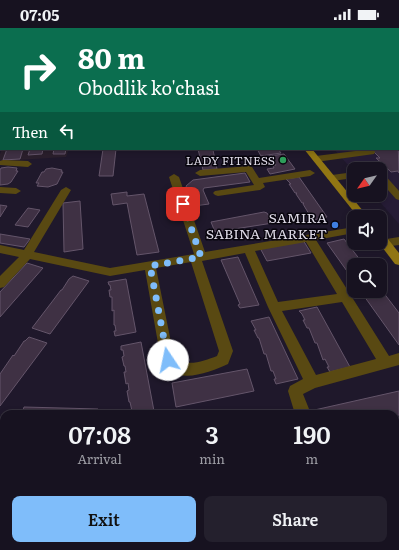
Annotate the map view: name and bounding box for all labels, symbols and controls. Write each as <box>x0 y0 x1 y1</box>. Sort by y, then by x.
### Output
text: 07:05 <box>20 3 59 26</box>
text: 80 m <box>78 36 145 78</box>
icon: right <box>12 44 64 96</box>
text: Obodlik ko'chasi <box>78 74 220 101</box>
text: Then <box>12 120 48 143</box>
icon: left <box>56 120 78 142</box>
place label: LADY FITNESS <box>186 151 275 169</box>
marker: LADY FITNESS <box>278 155 288 165</box>
north arrow <box>347 162 387 202</box>
map controls <box>347 162 387 298</box>
pin <box>166 187 200 221</box>
icon: arrive <box>172 193 194 215</box>
place label: SAMIRA SABINA MARKET <box>206 207 328 243</box>
button: sound <box>347 210 387 250</box>
marker: SAMIRA SABINA MARKET <box>330 220 340 230</box>
button: search <box>347 258 387 298</box>
position arrow <box>147 339 189 381</box>
text: 07:08 <box>68 416 131 451</box>
text: 3 <box>205 416 219 451</box>
text: 190 <box>293 416 331 451</box>
text: Arrival <box>77 449 122 468</box>
text: min <box>199 449 225 468</box>
text: m <box>306 449 318 468</box>
button: Exit <box>12 496 196 542</box>
button: Share <box>204 496 387 542</box>

